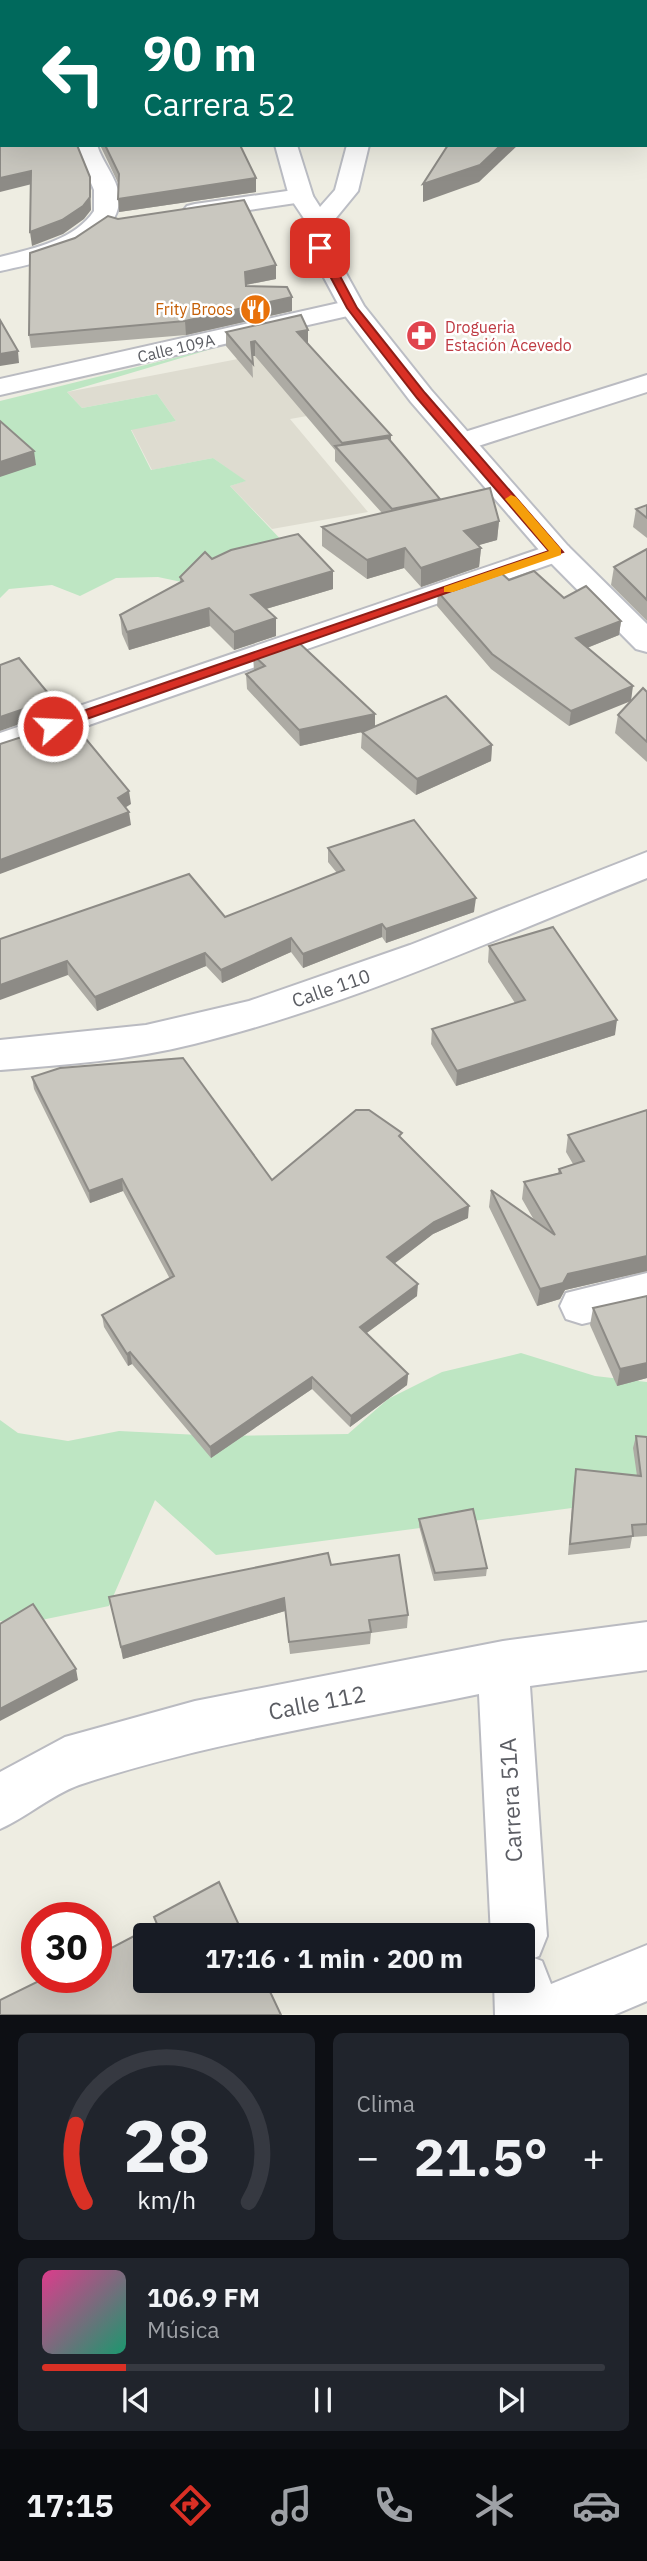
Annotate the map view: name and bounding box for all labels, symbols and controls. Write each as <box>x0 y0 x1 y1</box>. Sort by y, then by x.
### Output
text: 90 m <box>143 21 257 84</box>
icon: left <box>28 28 119 119</box>
text: Carrera 52 <box>143 83 296 125</box>
pin <box>290 218 350 278</box>
icon: arrive <box>301 229 339 267</box>
restaurant icon: Frity Broos <box>239 292 273 326</box>
place label: Frity Broos <box>155 299 233 319</box>
place label: Drogueria Estación Acevedo <box>445 317 572 355</box>
pharmacy icon: Drogueria Estación Acevedo <box>405 319 439 353</box>
street label: Calle 109A <box>135 329 217 367</box>
position arrow <box>16 689 90 763</box>
street label: Calle 110 <box>289 963 373 1013</box>
street label: Calle 112 <box>266 1678 368 1726</box>
street label: Carrera 51A <box>492 1737 528 1863</box>
speed limit sign: 30 <box>21 1902 112 1993</box>
text: 17:16 · 1 min · 200 m <box>205 1941 463 1975</box>
text: Clima <box>357 2088 415 2118</box>
text: 28 <box>123 2098 210 2193</box>
text: 21.5° <box>414 2123 548 2190</box>
text: − <box>357 2132 379 2181</box>
text: + <box>582 2132 605 2181</box>
text: km/h <box>137 2183 196 2216</box>
text: 106.9 FM <box>147 2280 260 2314</box>
text: Música <box>147 2314 220 2344</box>
icon: previous <box>117 2381 155 2419</box>
icon: pause <box>304 2381 342 2419</box>
icon: next <box>492 2381 530 2419</box>
icon: directions <box>166 2481 215 2530</box>
icon: music <box>267 2481 316 2530</box>
icon: phone <box>369 2481 418 2530</box>
icon: climate <box>470 2481 519 2530</box>
icon: car <box>572 2481 621 2530</box>
text: 17:15 <box>26 2484 114 2526</box>

